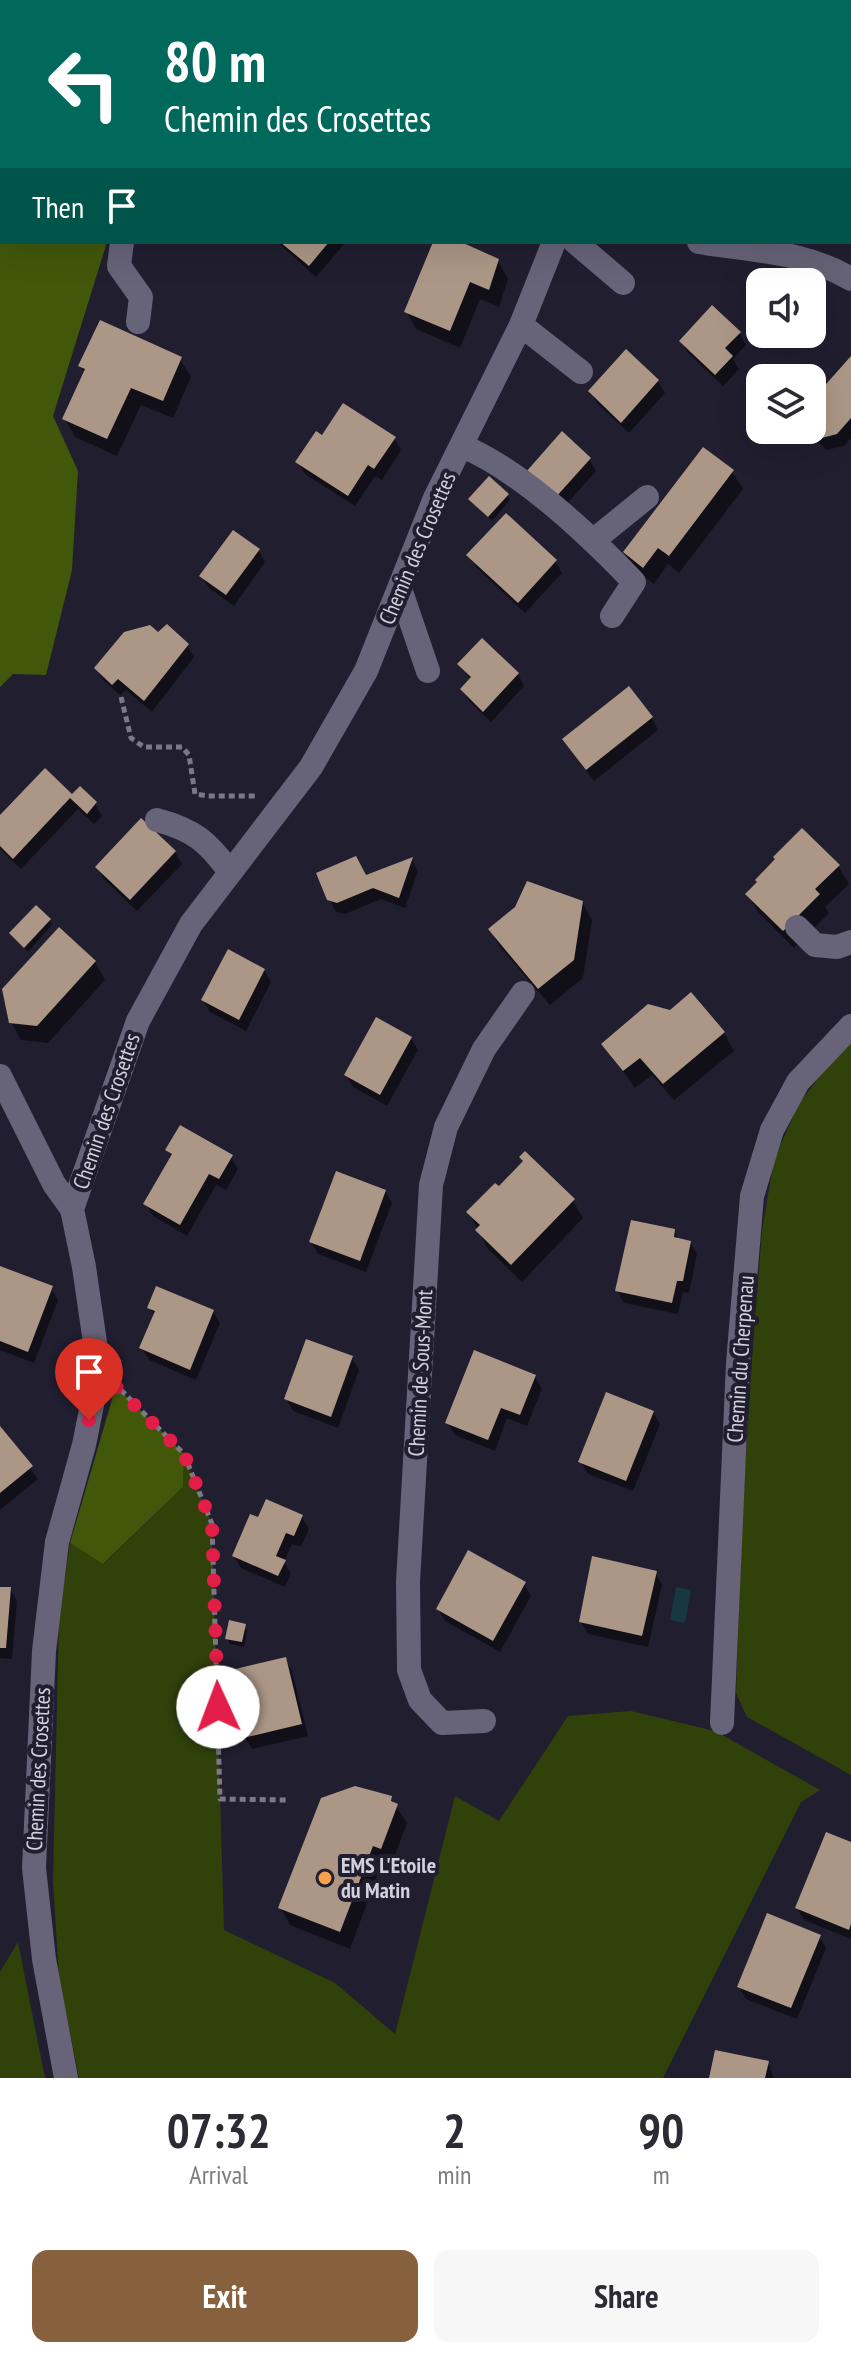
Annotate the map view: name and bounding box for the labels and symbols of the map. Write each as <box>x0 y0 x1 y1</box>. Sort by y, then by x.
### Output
street label: Chemin des Crosettes <box>372 467 462 629</box>
street label: Chemin des Crosettes <box>66 1029 146 1193</box>
street label: Chemin du Cherpenau <box>720 1274 760 1444</box>
street label: Chemin de Sous-Mont <box>402 1289 438 1457</box>
pin <box>55 1338 123 1420</box>
position arrow <box>176 1665 260 1749</box>
street label: Chemin des Crosettes <box>20 1687 56 1851</box>
place label: EMS L'Etoile du Matin <box>341 1851 436 1904</box>
marker: EMS L'Etoile du Matin <box>316 1869 334 1887</box>

